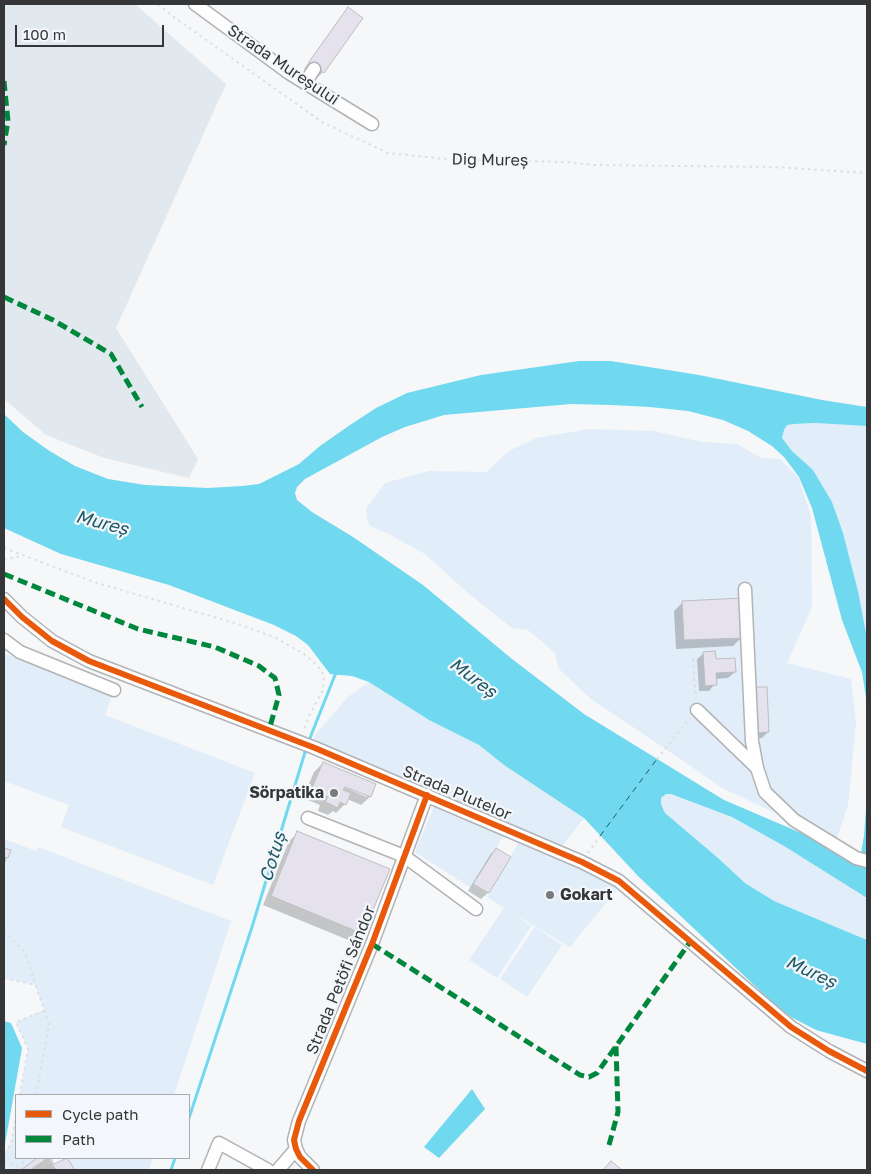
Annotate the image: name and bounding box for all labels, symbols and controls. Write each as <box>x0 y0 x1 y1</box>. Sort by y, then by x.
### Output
scale bar <box>18 15 166 47</box>
street label: Strada Mureșului <box>224 21 342 109</box>
text: 100 m <box>23 25 66 43</box>
street label: Dig Mureș <box>452 150 528 170</box>
water label: Mureș <box>74 506 130 540</box>
water label: Mureș <box>445 653 501 703</box>
street label: Strada Plutelor <box>400 761 514 825</box>
place label: Sörpatika <box>249 783 324 803</box>
marker: Sörpatika <box>328 787 340 799</box>
water label: Cotuș <box>255 830 291 884</box>
place label: Gokart <box>560 885 613 905</box>
marker: Gokart <box>544 889 556 901</box>
street label: Strada Petöfi Sándor <box>302 903 380 1057</box>
water label: Mureș <box>782 951 840 993</box>
legend <box>15 1094 190 1159</box>
text: Cycle path <box>62 1105 138 1123</box>
text: Path <box>62 1130 95 1148</box>

